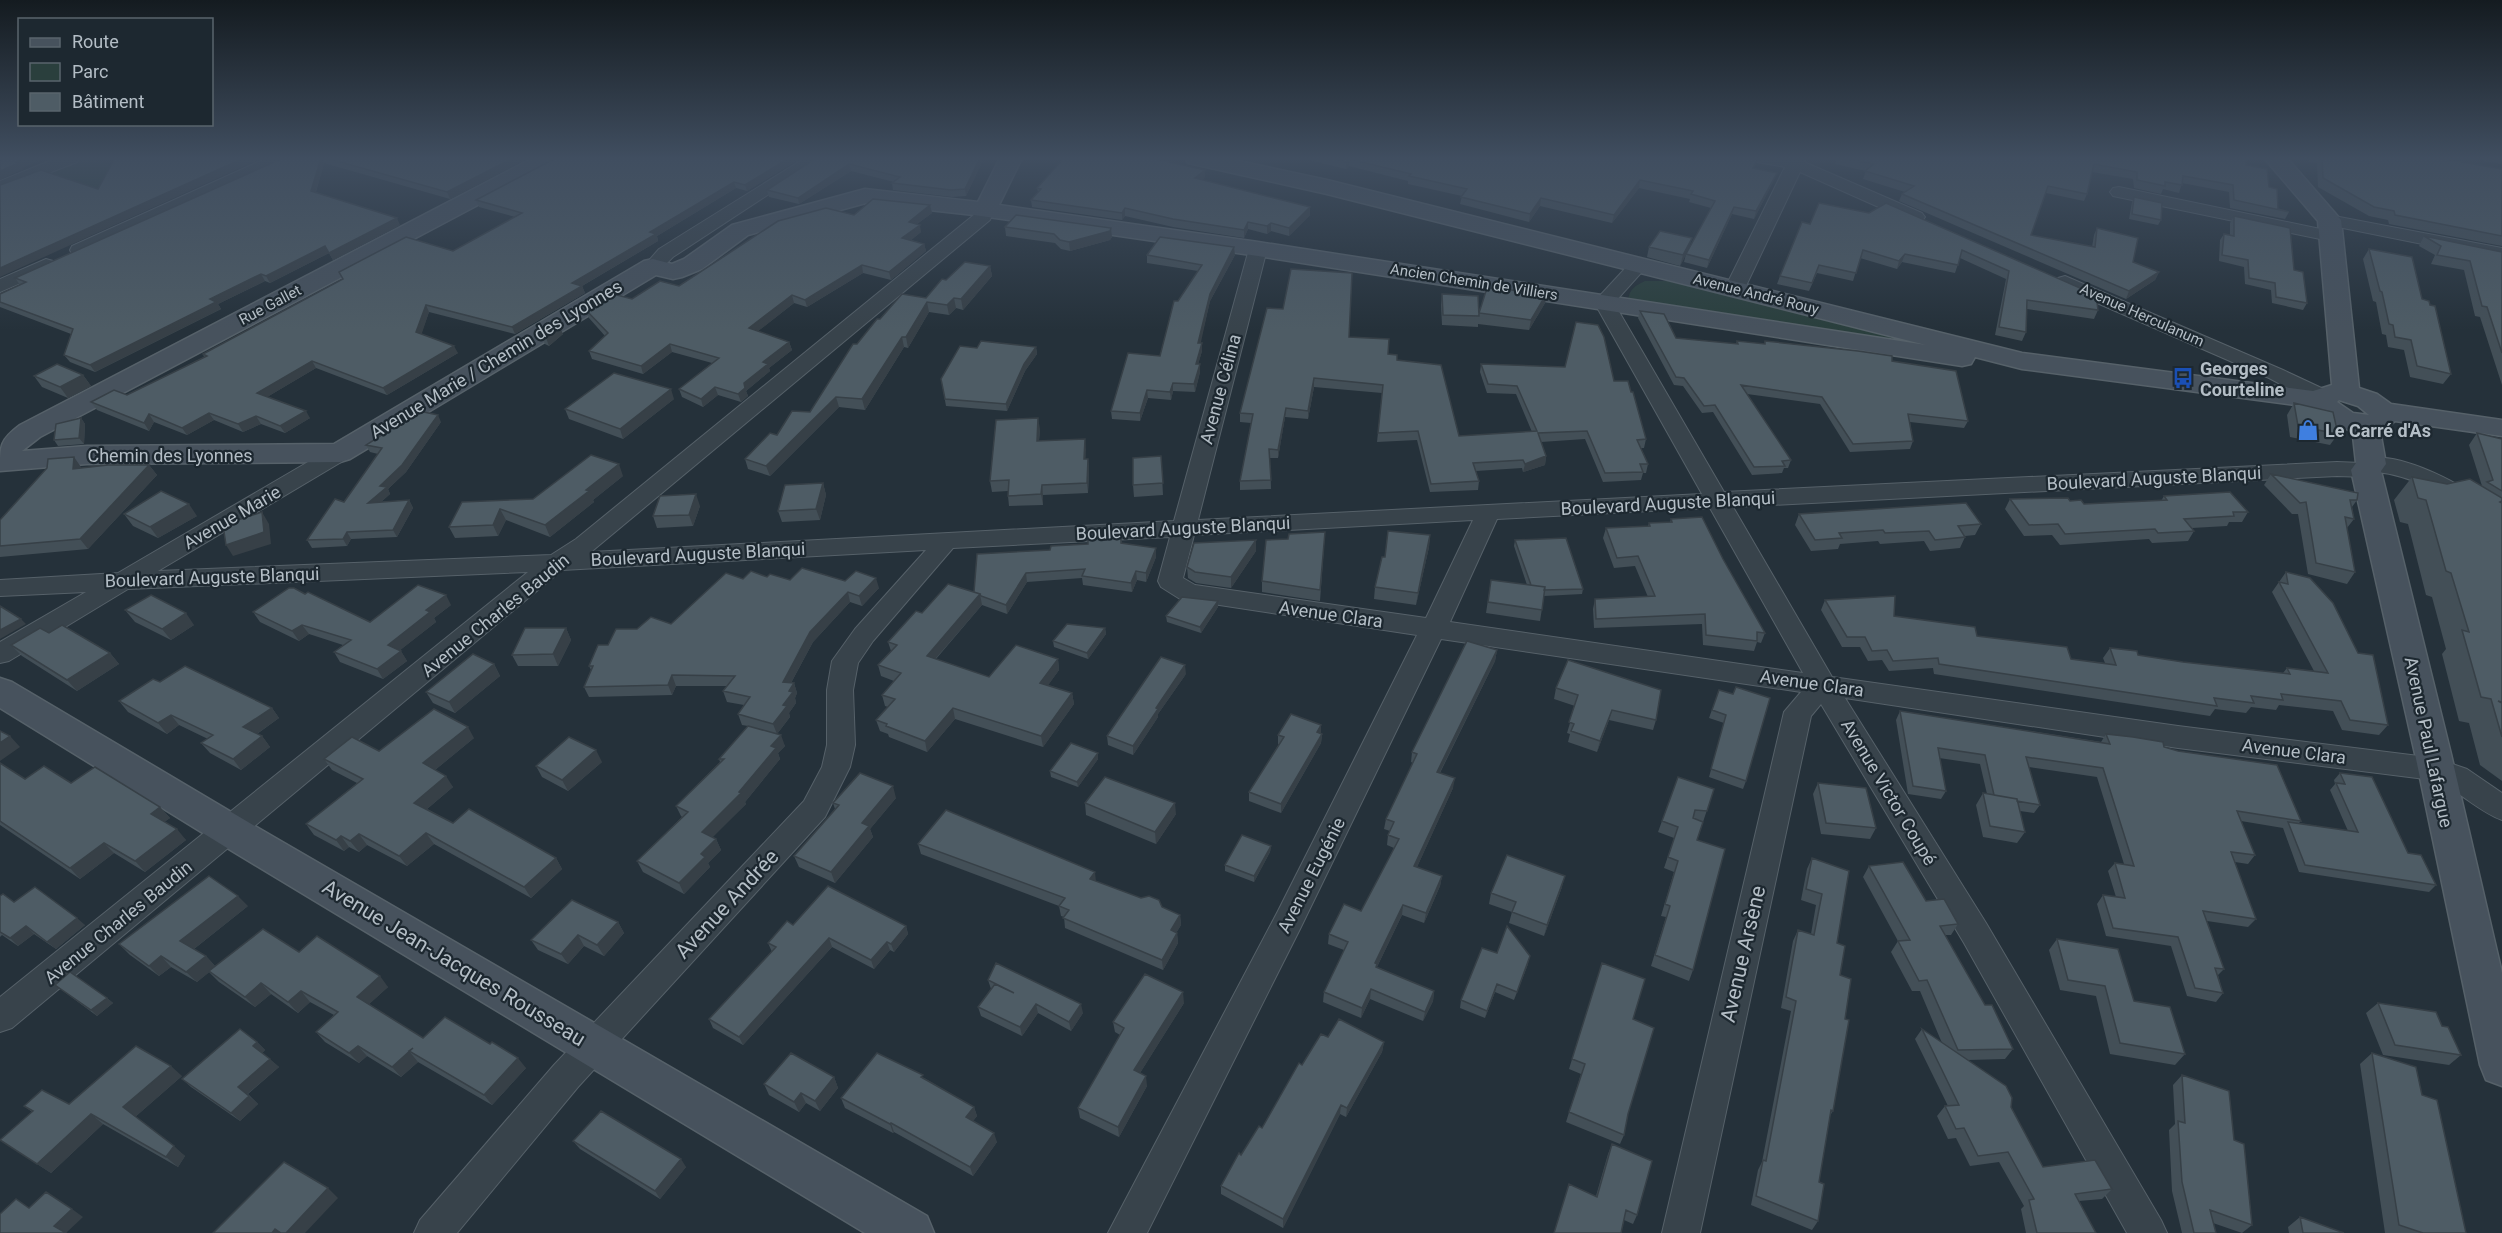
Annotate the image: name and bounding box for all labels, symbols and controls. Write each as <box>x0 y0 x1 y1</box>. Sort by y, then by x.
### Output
legend <box>18 18 213 126</box>
text: Route <box>72 31 119 52</box>
text: Parc <box>72 61 108 82</box>
text: Bâtiment <box>72 91 145 112</box>
street label: Ancien Chemin de Villiers <box>1389 260 1559 304</box>
street label: Avenue André Rouy <box>1691 270 1821 318</box>
street label: Avenue Marie / Chemin des Lyonnes <box>366 275 626 443</box>
street label: Avenue Herculanum <box>2077 280 2207 350</box>
street label: Rue Gallet <box>236 281 304 329</box>
street label: Avenue Célina <box>1195 332 1245 446</box>
place label: Georges Courteline <box>2200 358 2284 400</box>
bus stop icon: Georges Courteline <box>2171 366 2195 390</box>
shop icon: Le Carré d'As <box>2296 418 2320 442</box>
place label: Le Carré d'As <box>2325 420 2431 441</box>
street label: Chemin des Lyonnes <box>87 445 253 466</box>
street label: Boulevard Auguste Blanqui <box>2046 462 2262 494</box>
street label: Avenue Marie <box>180 481 284 553</box>
street label: Boulevard Auguste Blanqui <box>1560 487 1776 519</box>
street label: Boulevard Auguste Blanqui <box>1075 512 1291 544</box>
street label: Boulevard Auguste Blanqui <box>590 538 806 570</box>
street label: Avenue Charles Baudin <box>417 549 573 681</box>
street label: Boulevard Auguste Blanqui <box>104 563 320 591</box>
street label: Avenue Clara <box>1278 596 1384 632</box>
street label: Avenue Paul Lafargue <box>2401 655 2457 829</box>
street label: Avenue Clara <box>1759 665 1865 701</box>
street label: Avenue Victor Coupé <box>1837 715 1941 869</box>
street label: Avenue Clara <box>2241 734 2347 768</box>
street label: Avenue Eugénie <box>1273 814 1349 936</box>
street label: Avenue Andrée <box>670 845 784 963</box>
street label: Avenue Charles Baudin <box>40 856 196 988</box>
street label: Avenue Jean-Jacques Rousseau <box>318 875 590 1051</box>
street label: Avenue Arsène <box>1716 883 1770 1025</box>

